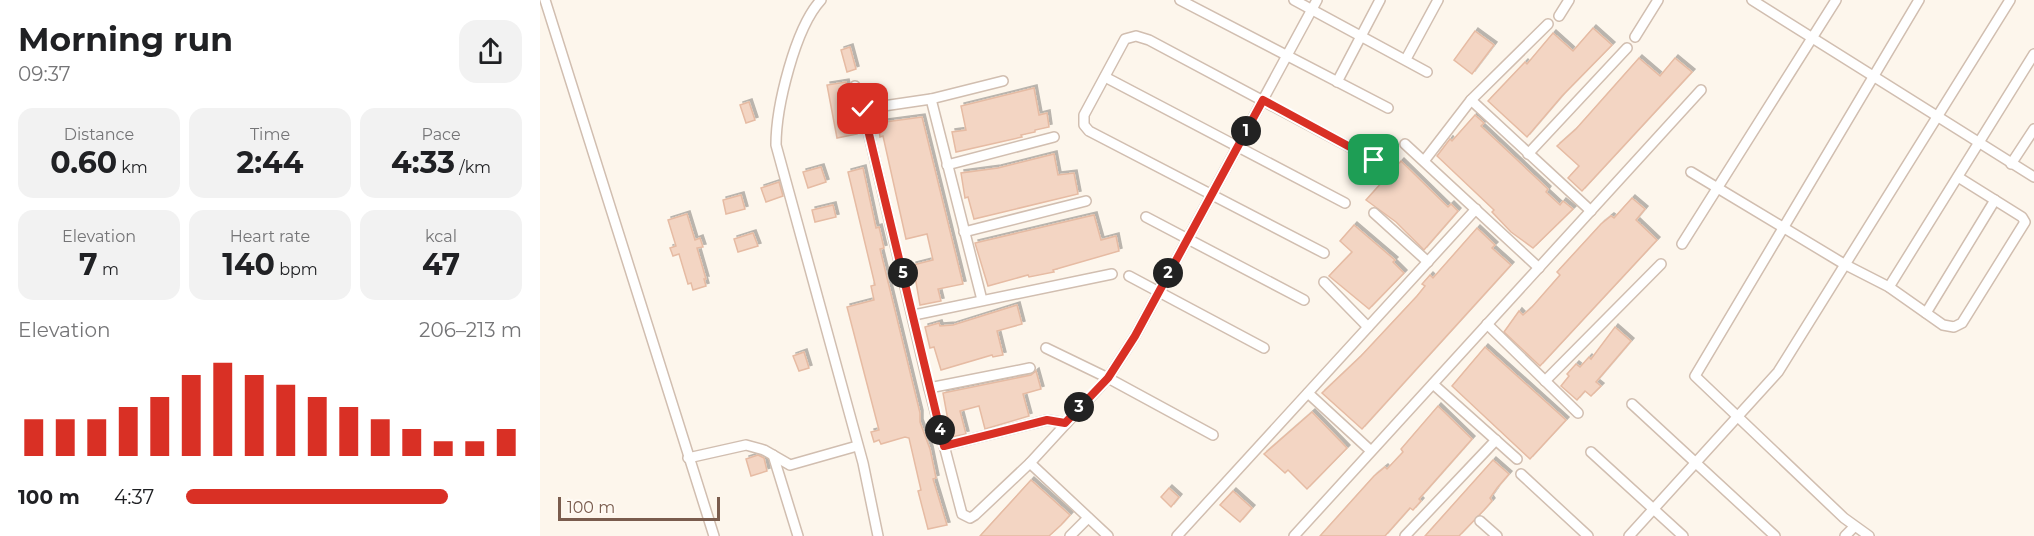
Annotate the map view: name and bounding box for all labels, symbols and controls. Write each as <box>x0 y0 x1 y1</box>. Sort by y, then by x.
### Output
text: Morning run <box>18 19 233 59</box>
button: share <box>459 20 522 83</box>
text: 09:37 <box>18 62 70 86</box>
pin <box>837 83 888 134</box>
icon: check <box>846 92 879 125</box>
pin: 1 <box>1231 116 1261 146</box>
text: 1 <box>1243 121 1249 140</box>
text: Distance <box>64 125 134 144</box>
text: Time <box>250 125 290 144</box>
text: Pace <box>421 125 461 144</box>
pin <box>1348 134 1399 185</box>
icon: arrive <box>1357 143 1390 176</box>
text: 0.60 <box>50 144 117 181</box>
text: 2:44 <box>237 144 303 181</box>
text: 4:33 <box>391 144 455 181</box>
text: km <box>117 158 148 177</box>
text: /km <box>455 158 491 177</box>
text: Elevation <box>62 227 136 246</box>
text: Heart rate <box>230 227 310 246</box>
text: kcal <box>425 227 457 246</box>
text: 7 <box>79 246 98 283</box>
text: 140 <box>222 246 275 283</box>
text: 47 <box>422 246 460 283</box>
pin: 5 <box>888 258 918 288</box>
pin: 2 <box>1153 258 1183 288</box>
text: m <box>98 260 119 279</box>
text: bpm <box>275 260 318 279</box>
text: 5 <box>898 263 908 282</box>
text: 2 <box>1163 263 1173 282</box>
text: Elevation <box>18 318 110 342</box>
text: 206–213 m <box>419 318 522 342</box>
pin: 3 <box>1064 392 1094 422</box>
text: 3 <box>1074 397 1084 416</box>
pin: 4 <box>925 415 955 445</box>
text: 4 <box>934 420 946 439</box>
text: 100 m <box>18 485 80 509</box>
text: 4:37 <box>114 485 154 509</box>
scale bar <box>558 494 720 522</box>
text: 100 m <box>567 498 615 517</box>

